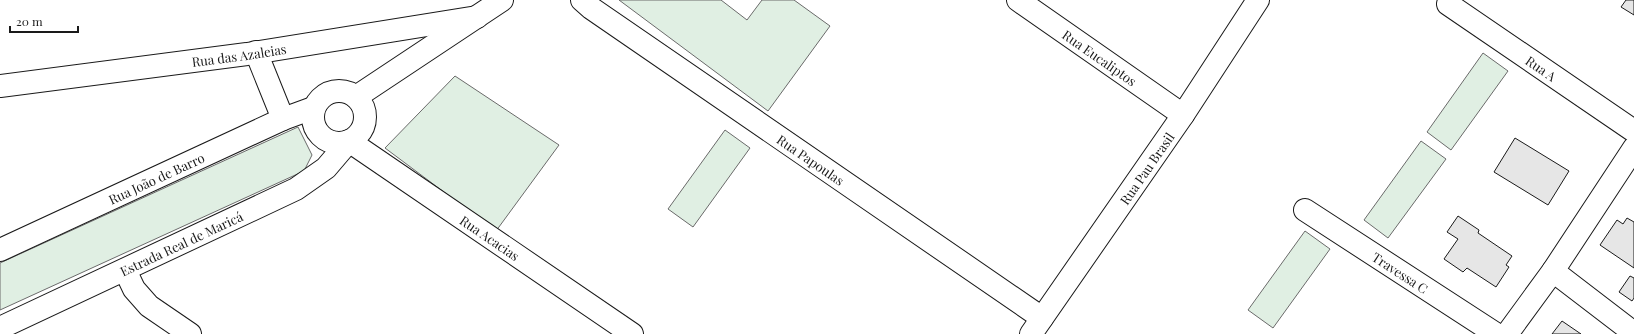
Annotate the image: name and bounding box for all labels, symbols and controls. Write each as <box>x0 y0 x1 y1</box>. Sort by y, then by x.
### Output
scale bar <box>10 8 78 34</box>
text: 20 m <box>16 13 43 29</box>
street label: Rua Eucaliptos <box>1060 25 1141 89</box>
street label: Rua das Azaleias <box>191 39 288 70</box>
street label: Rua A <box>1523 51 1561 85</box>
street label: Rua Pau Brasil <box>1115 128 1177 207</box>
street label: Rua Papoulas <box>774 130 848 188</box>
street label: Rua João de Barro <box>105 148 207 207</box>
street label: Estrada Real de Maricá <box>117 207 246 279</box>
street label: Rua Acacias <box>457 211 523 264</box>
street label: Travessa C <box>1369 248 1432 296</box>

